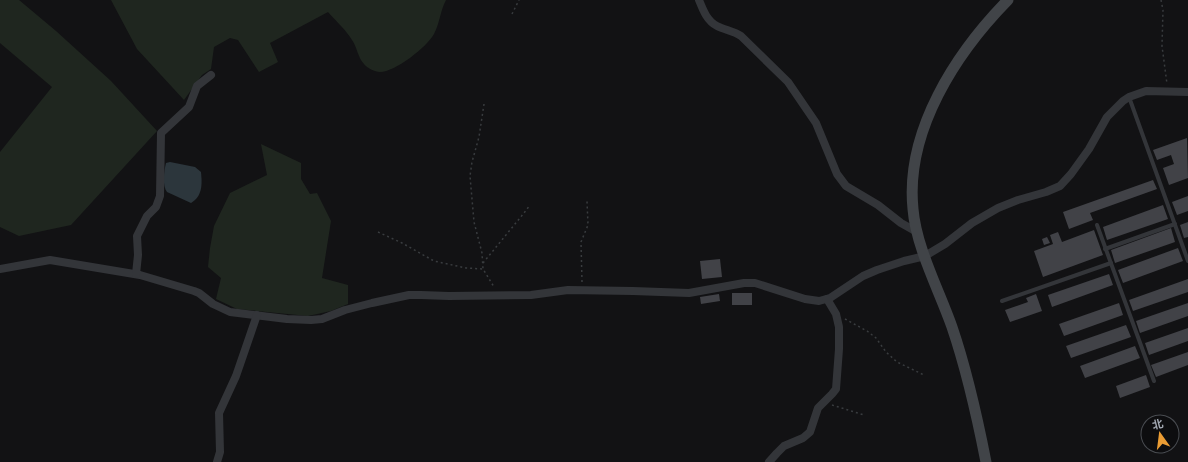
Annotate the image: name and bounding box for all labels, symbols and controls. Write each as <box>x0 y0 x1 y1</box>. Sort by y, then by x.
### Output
north arrow <box>1140 414 1180 454</box>
text: 北 <box>1151 417 1165 432</box>

